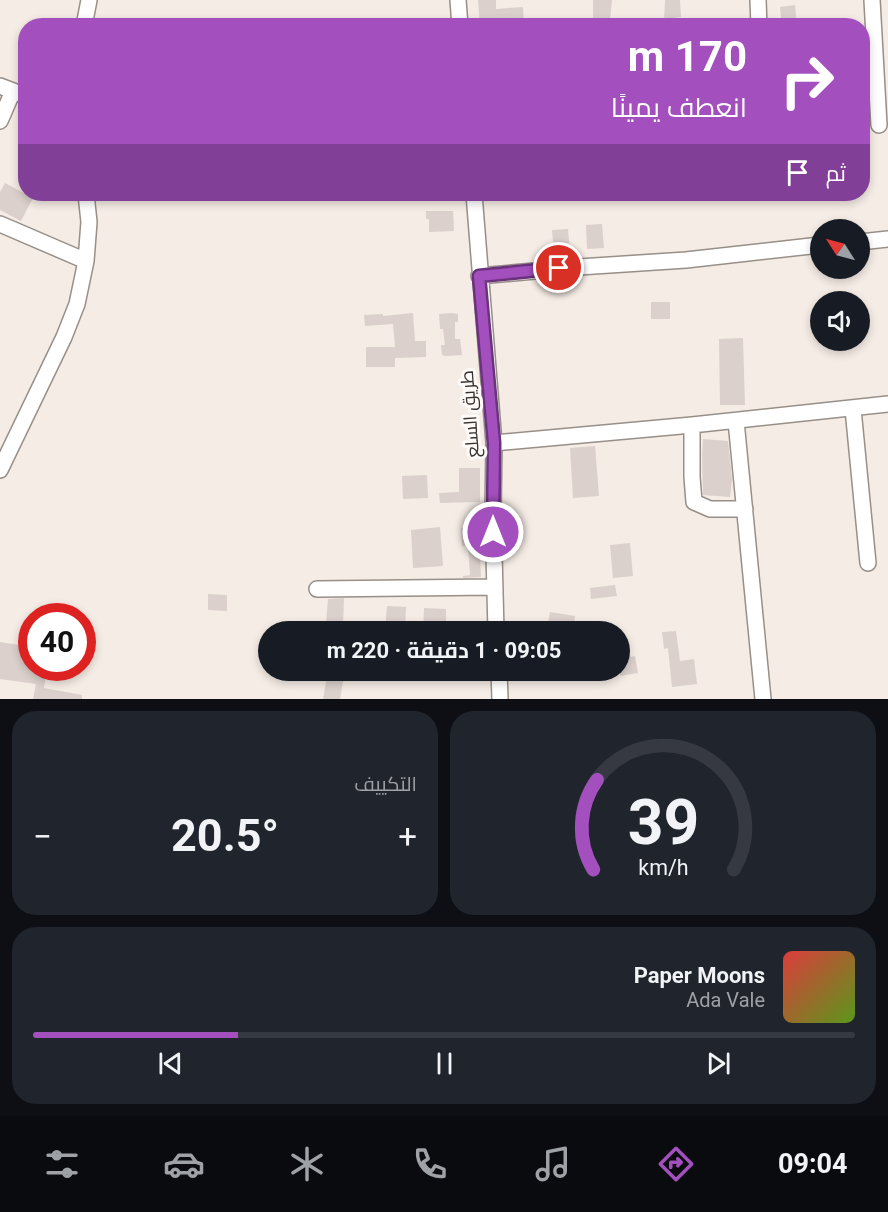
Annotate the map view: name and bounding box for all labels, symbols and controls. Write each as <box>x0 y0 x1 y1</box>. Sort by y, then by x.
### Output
text: 170 m <box>628 32 747 81</box>
icon: right <box>768 42 846 120</box>
text: انعطف يمينًا <box>611 92 747 124</box>
icon: arrive <box>781 156 814 189</box>
text: ثم <box>826 161 846 186</box>
north arrow <box>810 219 870 279</box>
map controls <box>810 219 870 351</box>
pin <box>533 242 584 293</box>
icon: arrive <box>542 251 575 284</box>
button: sound <box>810 291 870 351</box>
street label: طريق السلع <box>456 369 485 459</box>
position arrow <box>461 500 525 564</box>
speed limit sign: 40 <box>18 603 96 681</box>
text: 09:05 · 1 دقيقة · 220 m <box>327 638 561 663</box>
text: التكييف <box>354 772 417 796</box>
text: 39 <box>627 786 699 859</box>
text: 20.5° <box>171 809 279 862</box>
text: − <box>33 817 52 856</box>
text: + <box>398 817 417 856</box>
text: km/h <box>638 855 688 880</box>
text: Paper Moons <box>634 963 765 988</box>
text: Ada Vale <box>686 988 765 1012</box>
icon: previous <box>154 1047 187 1080</box>
icon: pause <box>428 1047 461 1080</box>
icon: next <box>702 1047 735 1080</box>
icon: filters <box>41 1143 83 1185</box>
icon: car <box>163 1143 205 1185</box>
icon: climate <box>286 1143 328 1185</box>
icon: phone <box>409 1143 451 1185</box>
icon: music <box>532 1143 574 1185</box>
icon: directions <box>655 1143 697 1185</box>
text: 09:04 <box>778 1148 848 1180</box>

